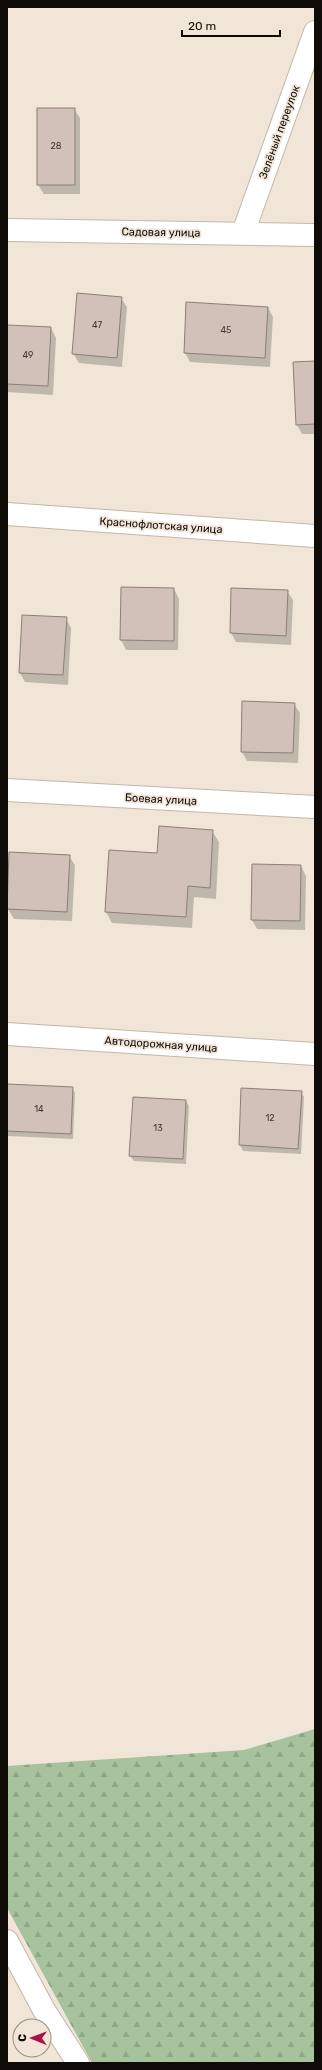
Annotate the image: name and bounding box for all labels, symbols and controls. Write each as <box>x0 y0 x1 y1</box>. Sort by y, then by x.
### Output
scale bar <box>182 12 280 38</box>
text: 20 m <box>188 19 216 33</box>
street label: Зелёный переулок <box>256 83 303 181</box>
house number: 28 <box>50 141 62 151</box>
street label: Садовая улица <box>121 225 201 240</box>
house number: 47 <box>92 320 102 330</box>
house number: 45 <box>221 325 231 335</box>
house number: 49 <box>23 350 33 360</box>
street label: Краснофлотская улица <box>99 515 223 536</box>
street label: Боевая улица <box>125 791 197 808</box>
street label: Автодорожная улица <box>104 1034 218 1055</box>
house number: 14 <box>34 1104 44 1114</box>
house number: 12 <box>265 1113 275 1123</box>
house number: 13 <box>153 1123 163 1133</box>
north arrow <box>12 2018 52 2058</box>
text: С <box>16 2034 29 2042</box>

